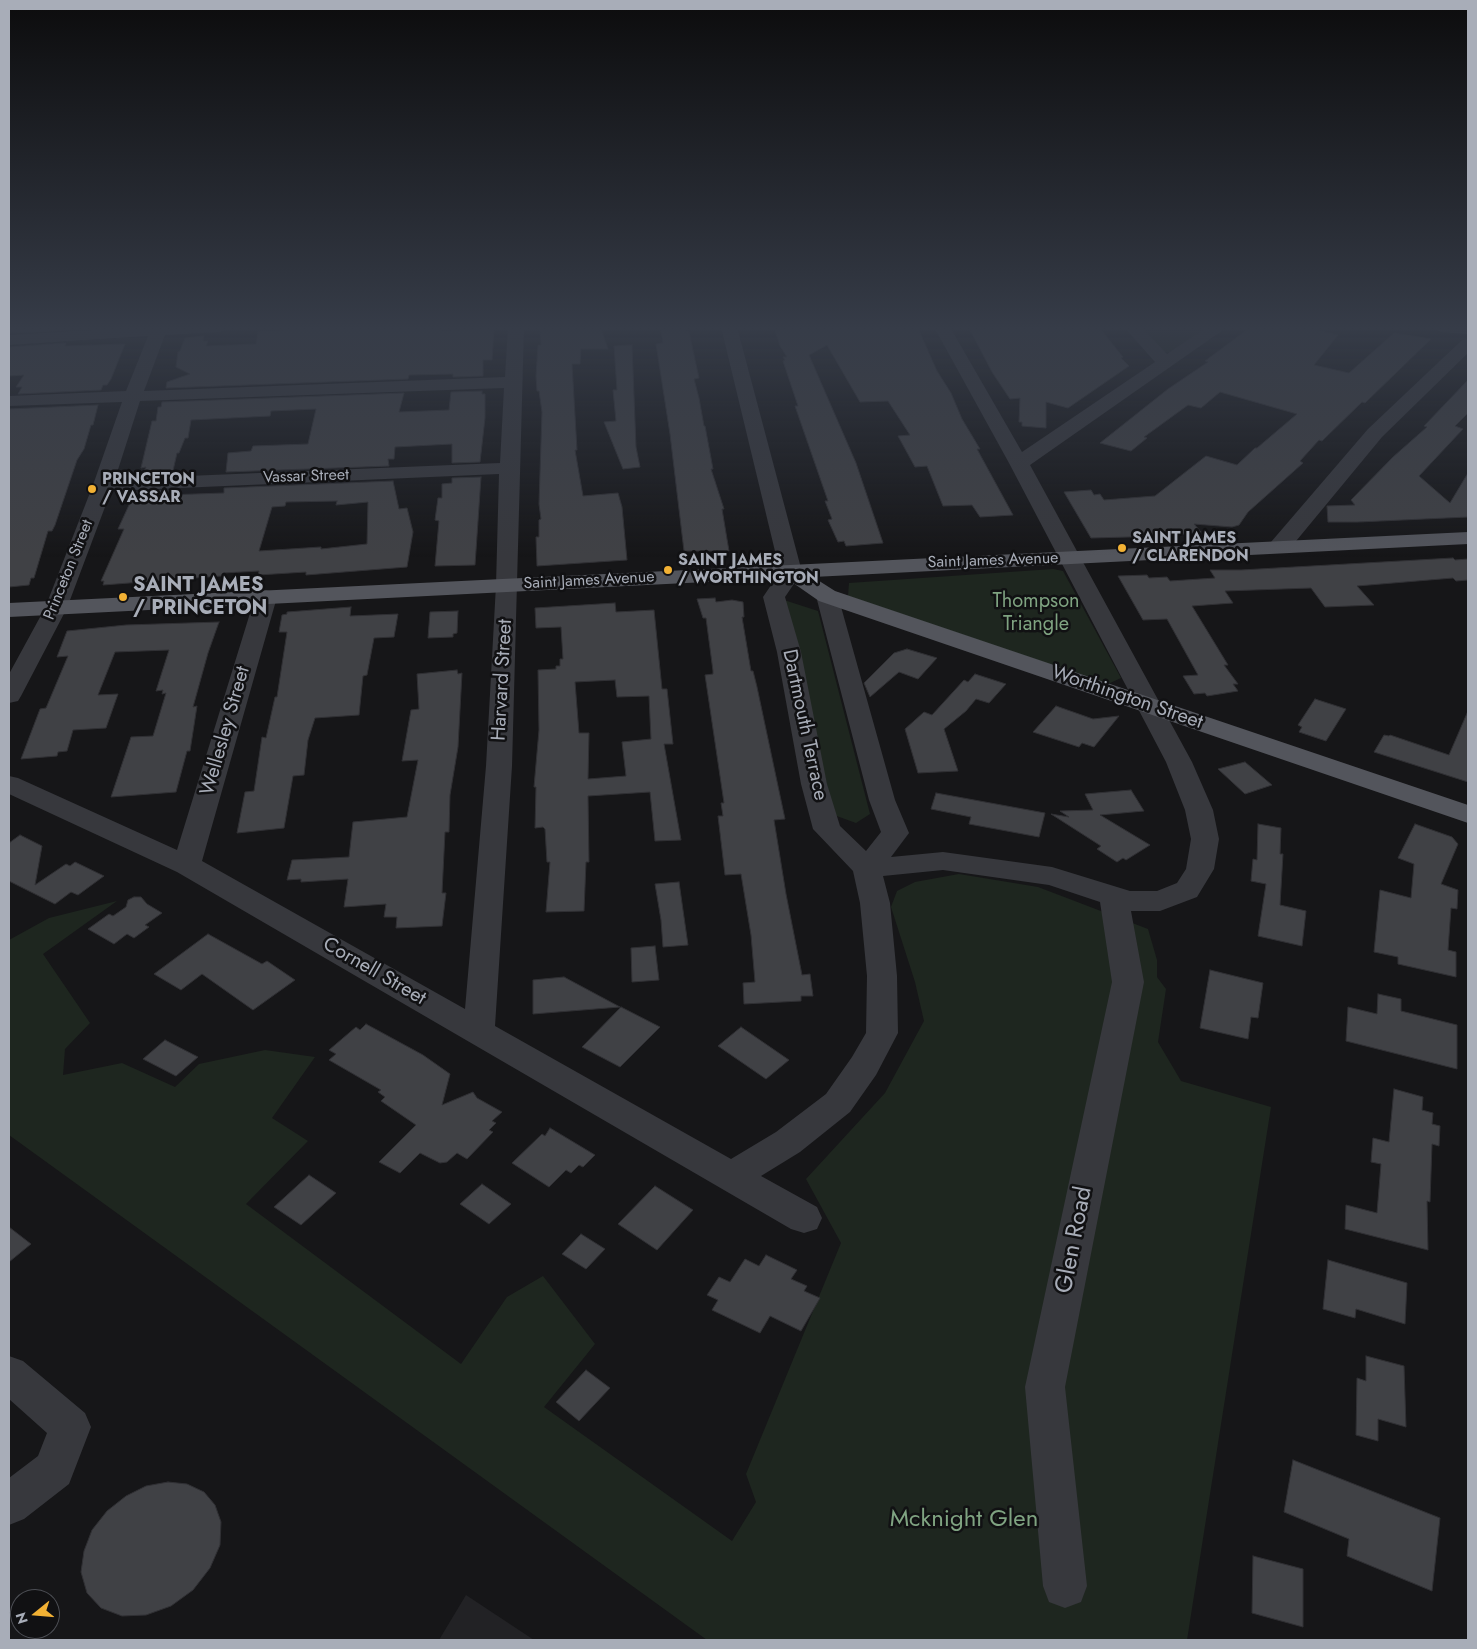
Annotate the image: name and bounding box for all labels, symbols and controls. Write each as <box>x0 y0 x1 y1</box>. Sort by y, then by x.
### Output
street label: Vassar Street <box>263 466 349 488</box>
place label: PRINCETON / VASSAR <box>102 470 195 508</box>
marker: PRINCETON / VASSAR <box>86 483 98 495</box>
street label: Princeton Street <box>40 517 98 623</box>
place label: SAINT JAMES / CLARENDON <box>1132 529 1249 567</box>
marker: SAINT JAMES / CLARENDON <box>1116 542 1128 554</box>
street label: Saint James Avenue <box>927 549 1059 573</box>
place label: SAINT JAMES / WORTHINGTON <box>678 551 819 589</box>
marker: SAINT JAMES / WORTHINGTON <box>662 564 674 576</box>
street label: Saint James Avenue <box>523 568 655 594</box>
place label: SAINT JAMES / PRINCETON <box>133 574 267 621</box>
park label: Thompson Triangle <box>992 590 1080 637</box>
marker: SAINT JAMES / PRINCETON <box>117 591 129 603</box>
street label: Harvard Street <box>488 619 518 741</box>
street label: Dartmouth Terrace <box>776 647 832 803</box>
street label: Worthington Street <box>1048 661 1206 735</box>
street label: Wellesley Street <box>196 664 256 798</box>
street label: Cornell Street <box>318 933 430 1011</box>
street label: Glen Road <box>1051 1184 1099 1296</box>
park label: Mcknight Glen <box>890 1506 1038 1534</box>
north arrow <box>10 1589 60 1639</box>
text: N <box>10 1610 33 1626</box>

